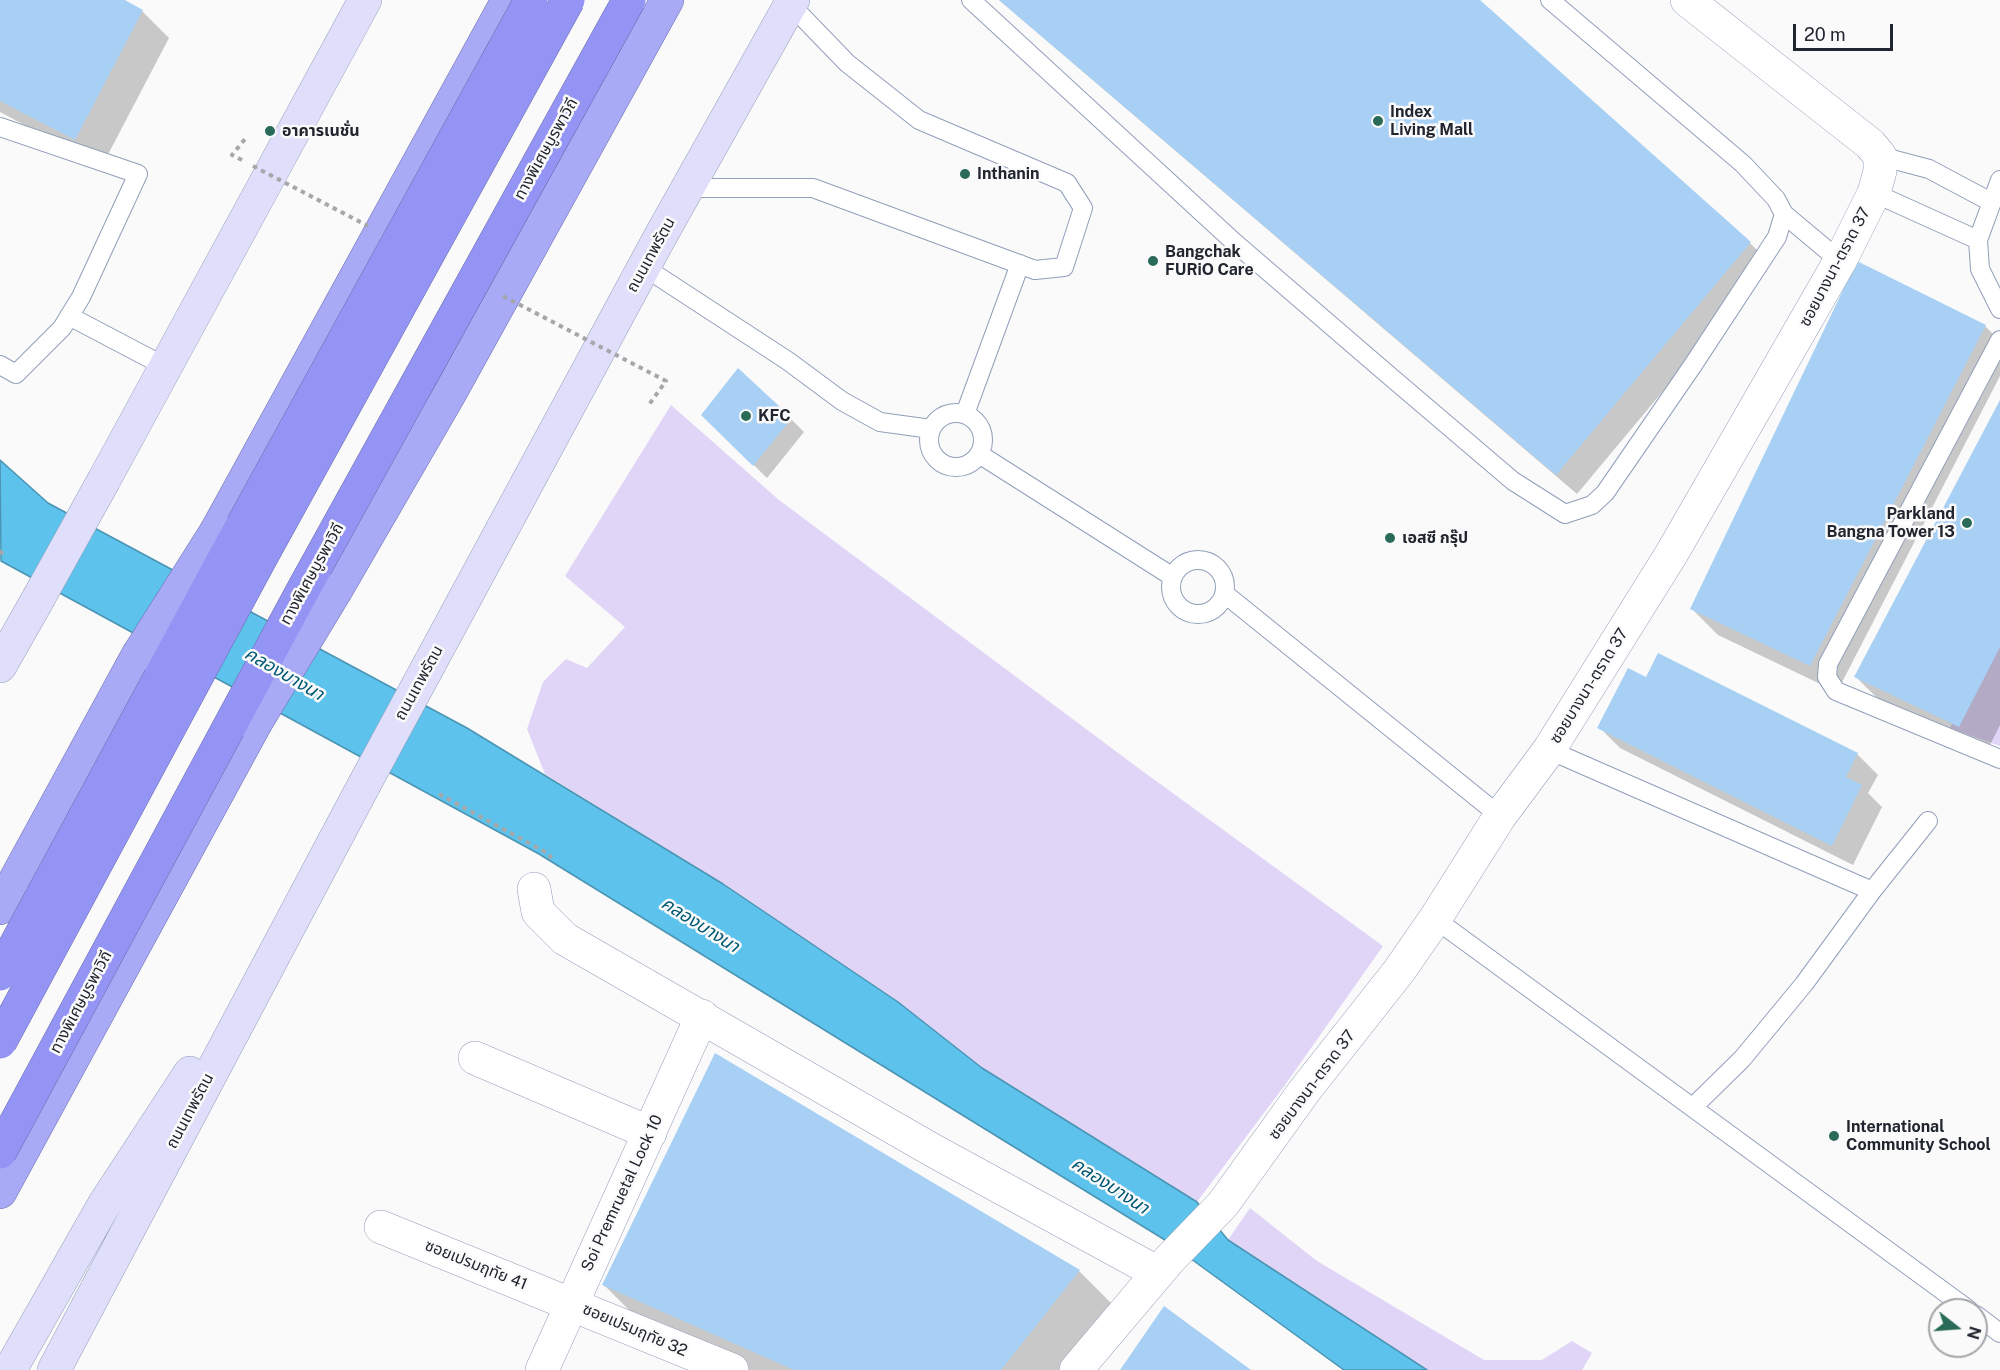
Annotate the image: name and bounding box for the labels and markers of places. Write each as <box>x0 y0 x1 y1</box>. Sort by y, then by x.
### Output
place label: Index Living Mall <box>1390 102 1473 140</box>
marker: Index Living Mall <box>1371 114 1385 128</box>
place label: อาคารเนชั่น <box>282 121 360 141</box>
marker: อาคารเนชั่น <box>263 124 277 138</box>
place label: Inthanin <box>977 164 1040 184</box>
marker: Inthanin <box>958 167 972 181</box>
place label: Bangchak FURiO Care <box>1165 242 1254 280</box>
marker: Bangchak FURiO Care <box>1146 254 1160 268</box>
place label: KFC <box>758 406 791 426</box>
marker: KFC <box>739 409 753 423</box>
place label: Parkland Bangna Tower 13 <box>1826 504 1955 542</box>
marker: Parkland Bangna Tower 13 <box>1960 516 1974 530</box>
place label: เอสซี กรุ๊ป <box>1402 528 1468 548</box>
marker: เอสซี กรุ๊ป <box>1383 531 1397 545</box>
place label: International Community School <box>1846 1117 1991 1155</box>
marker: International Community School <box>1827 1129 1841 1143</box>

